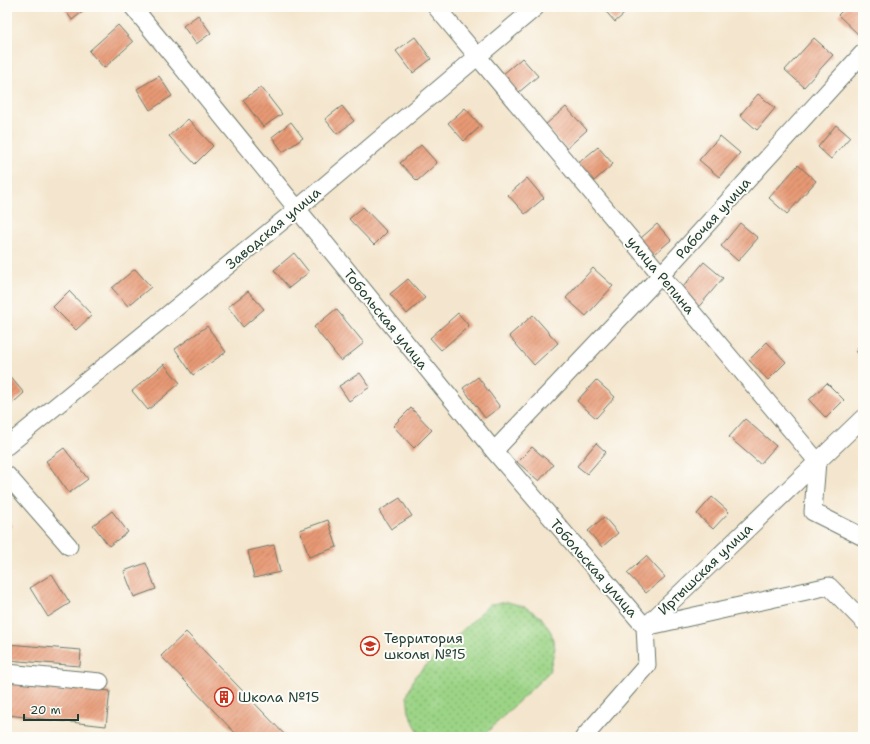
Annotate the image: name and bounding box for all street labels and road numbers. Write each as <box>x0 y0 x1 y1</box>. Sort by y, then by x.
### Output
street label: Рабочая улица <box>672 173 755 263</box>
street label: Заводская улица <box>222 183 324 273</box>
street label: улица Репина <box>623 232 699 318</box>
street label: Тобольская улица <box>340 265 432 373</box>
street label: Тобольская улица <box>546 515 642 621</box>
street label: Иртышская улица <box>654 519 756 619</box>

